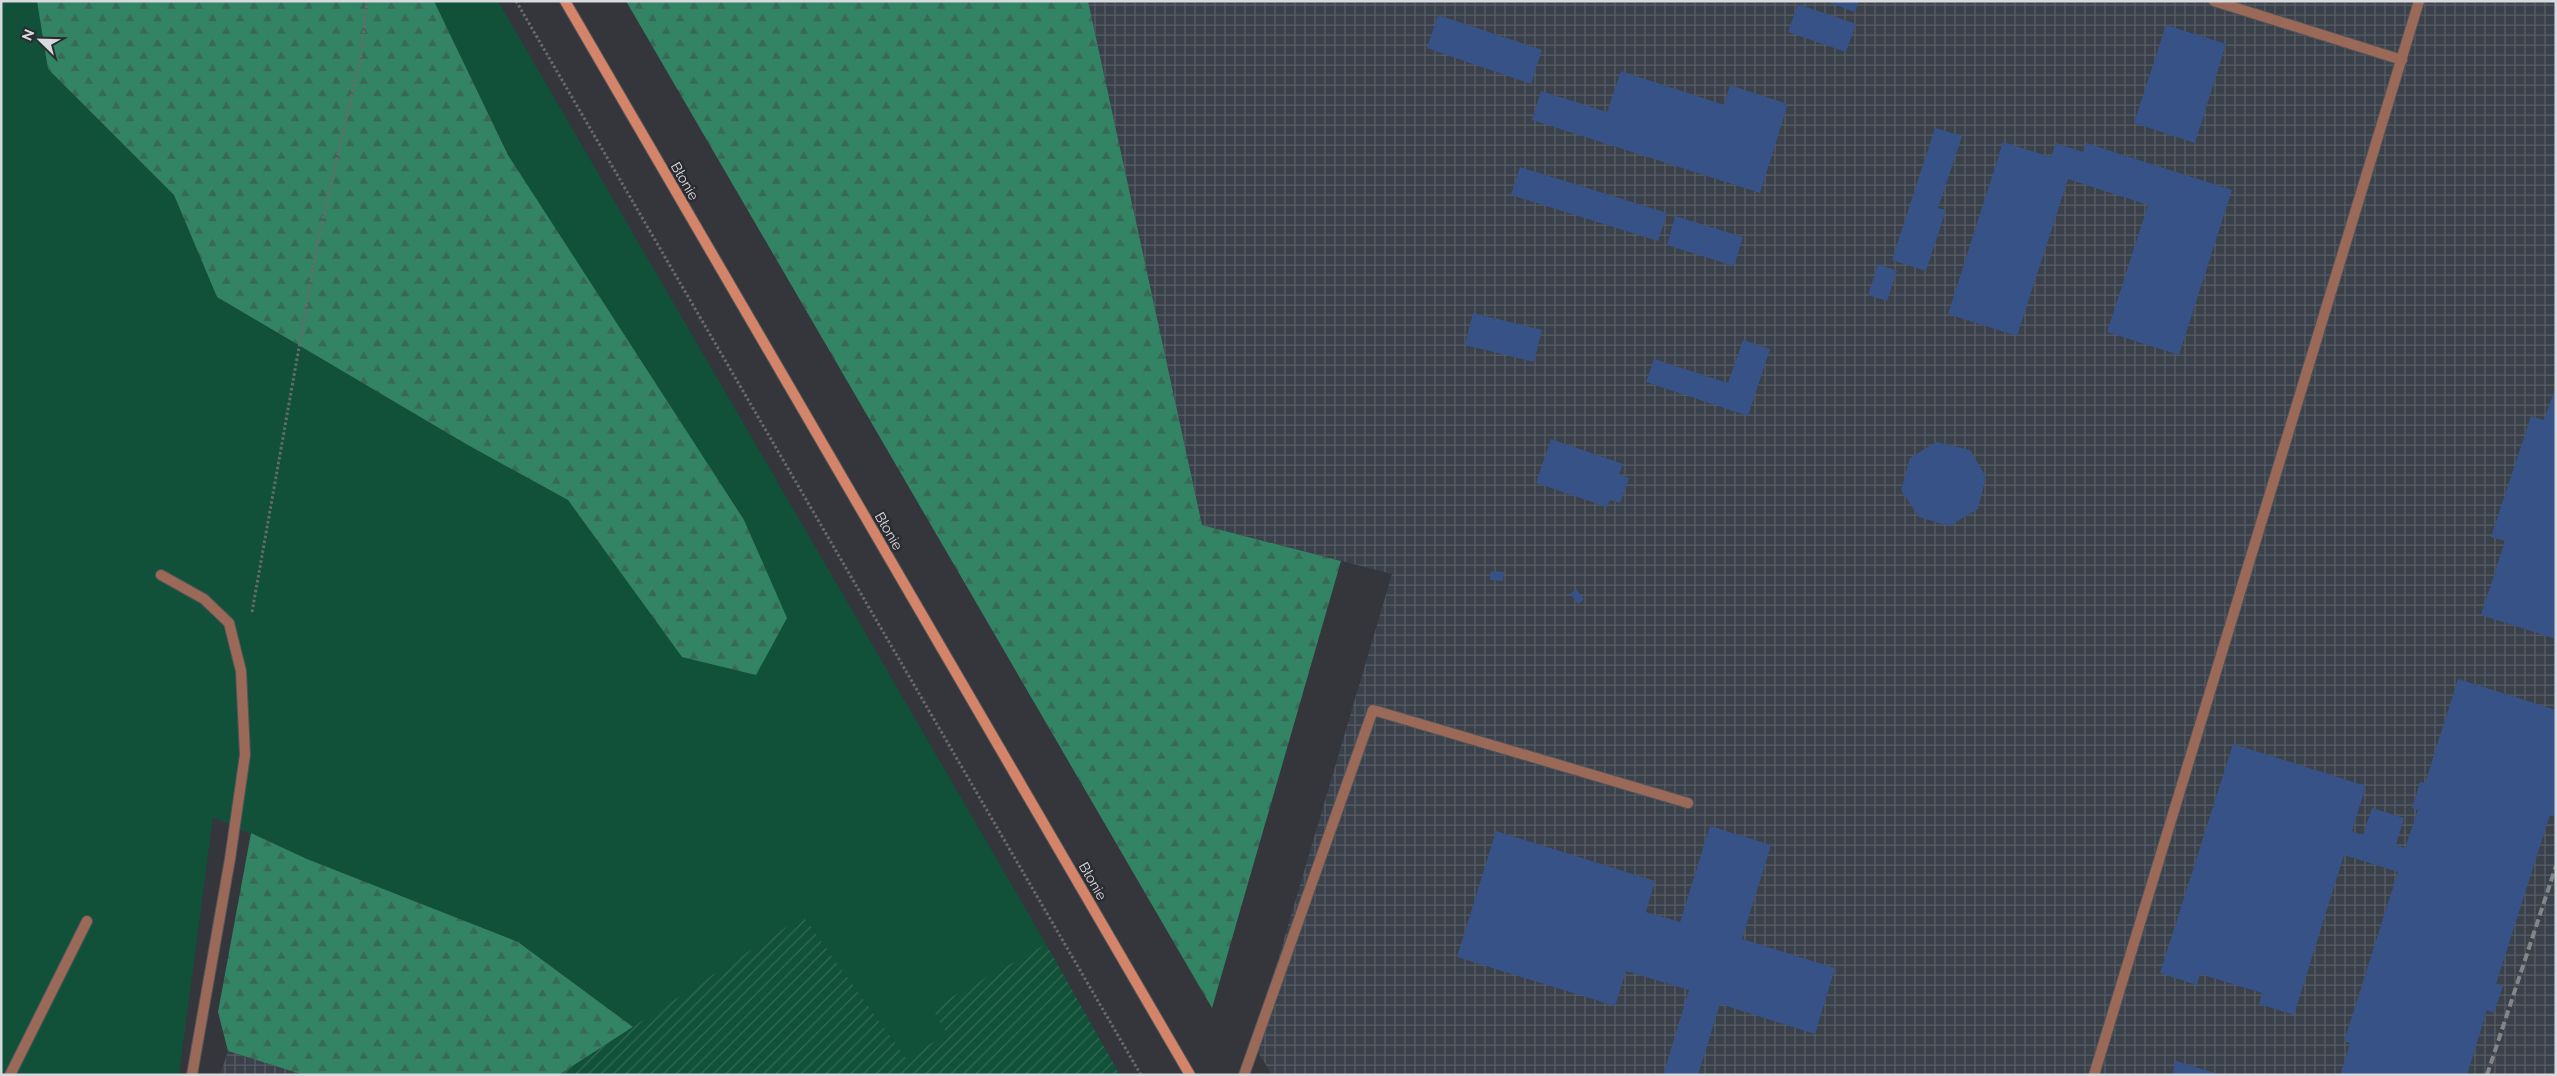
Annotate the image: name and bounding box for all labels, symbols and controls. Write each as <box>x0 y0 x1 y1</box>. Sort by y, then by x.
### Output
north arrow <box>15 15 65 65</box>
text: N <box>19 27 37 43</box>
street label: Błonie <box>668 159 702 203</box>
street label: Błonie <box>872 509 906 553</box>
street label: Błonie <box>1076 859 1110 903</box>

